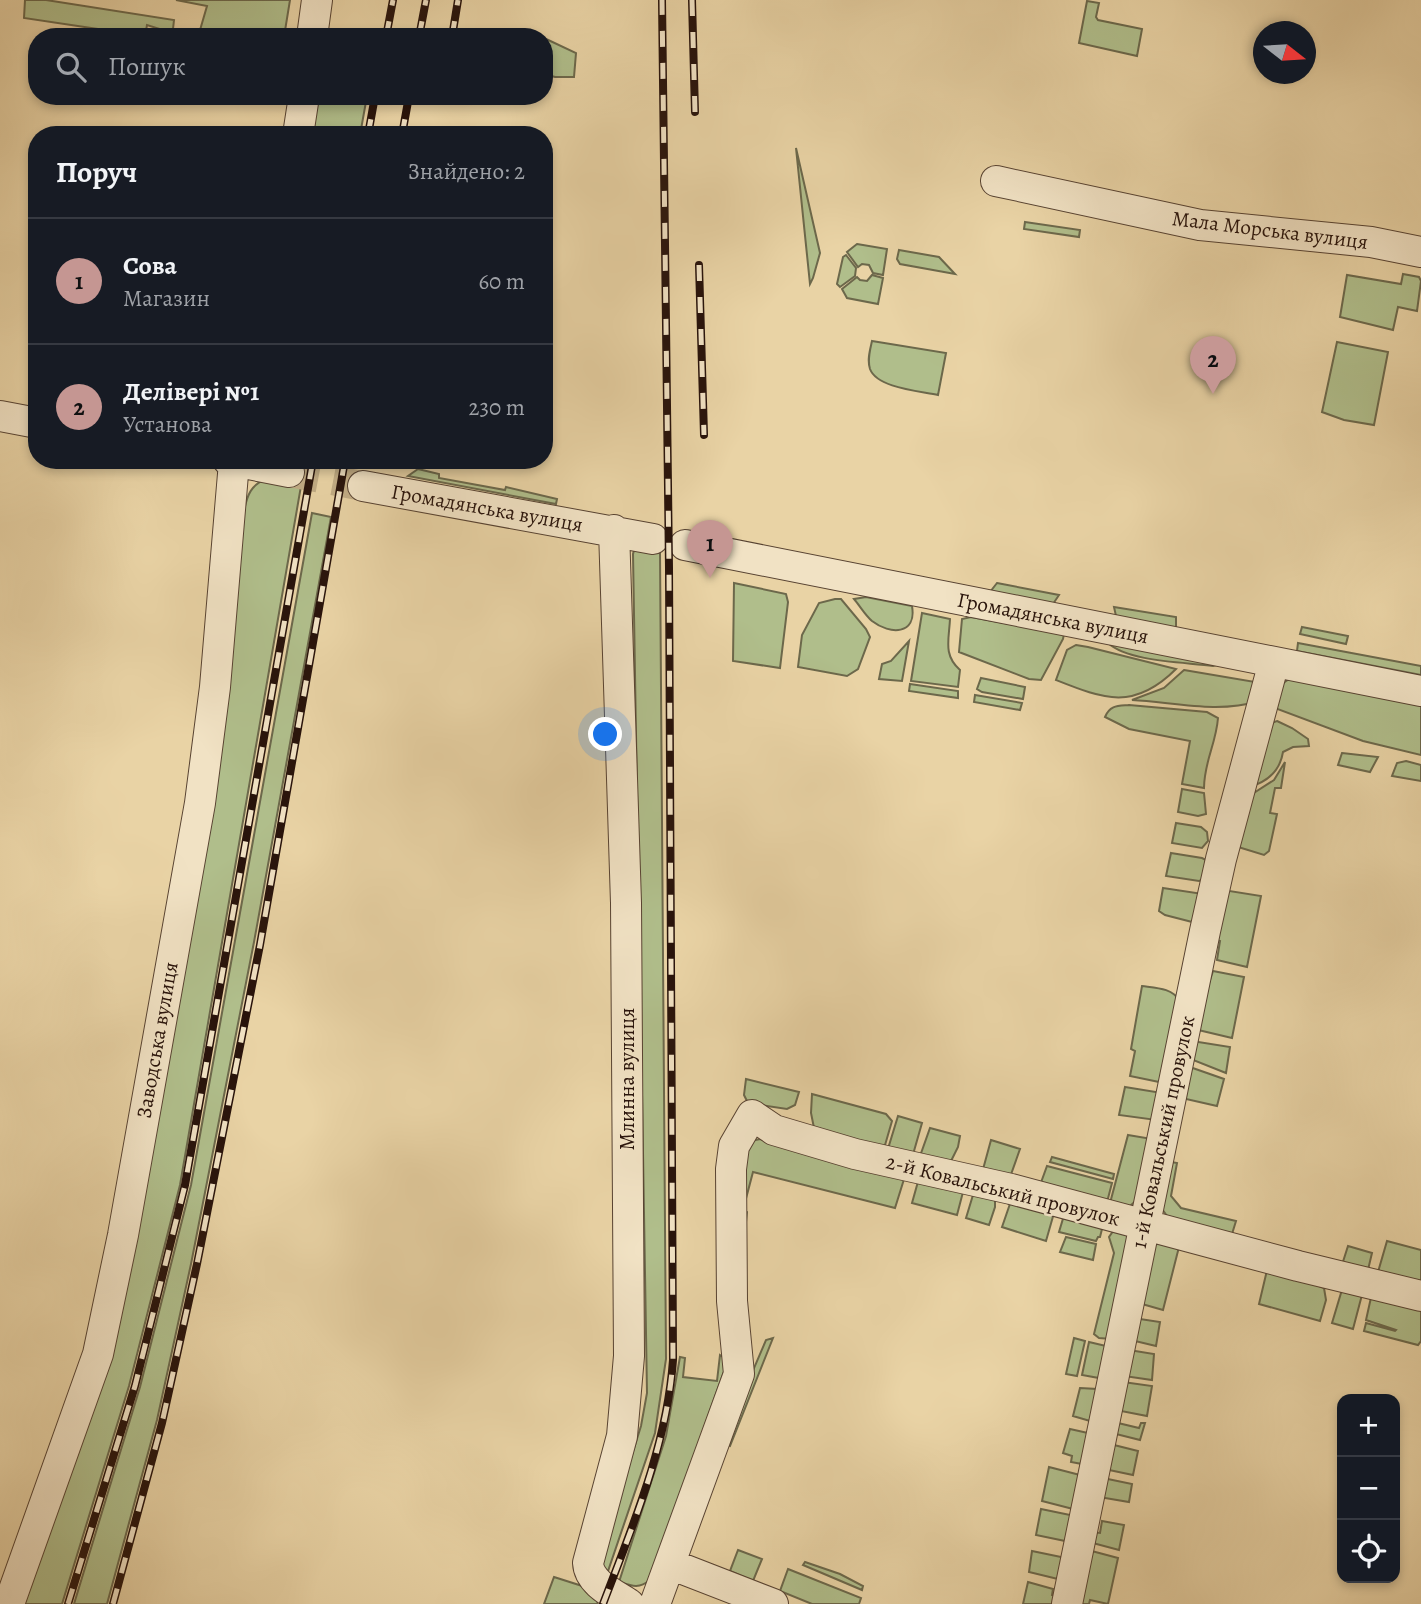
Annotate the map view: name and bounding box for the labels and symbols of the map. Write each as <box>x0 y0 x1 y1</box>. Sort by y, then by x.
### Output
north arrow <box>1253 21 1316 84</box>
street label: Мала Морська вулиця <box>1170 204 1370 256</box>
pin: 2 <box>1190 336 1236 394</box>
street label: Громадянська вулиця <box>389 477 585 539</box>
pin: 1 <box>687 520 733 578</box>
street label: Громадянська вулиця <box>955 586 1151 650</box>
your location <box>588 717 622 751</box>
street label: Заводська вулиця <box>129 960 185 1120</box>
street label: Млинна вулиця <box>613 1008 641 1150</box>
street label: 1-й Ковальський провулок <box>1125 1013 1201 1251</box>
street label: 2-й Ковальський провулок <box>883 1147 1123 1233</box>

